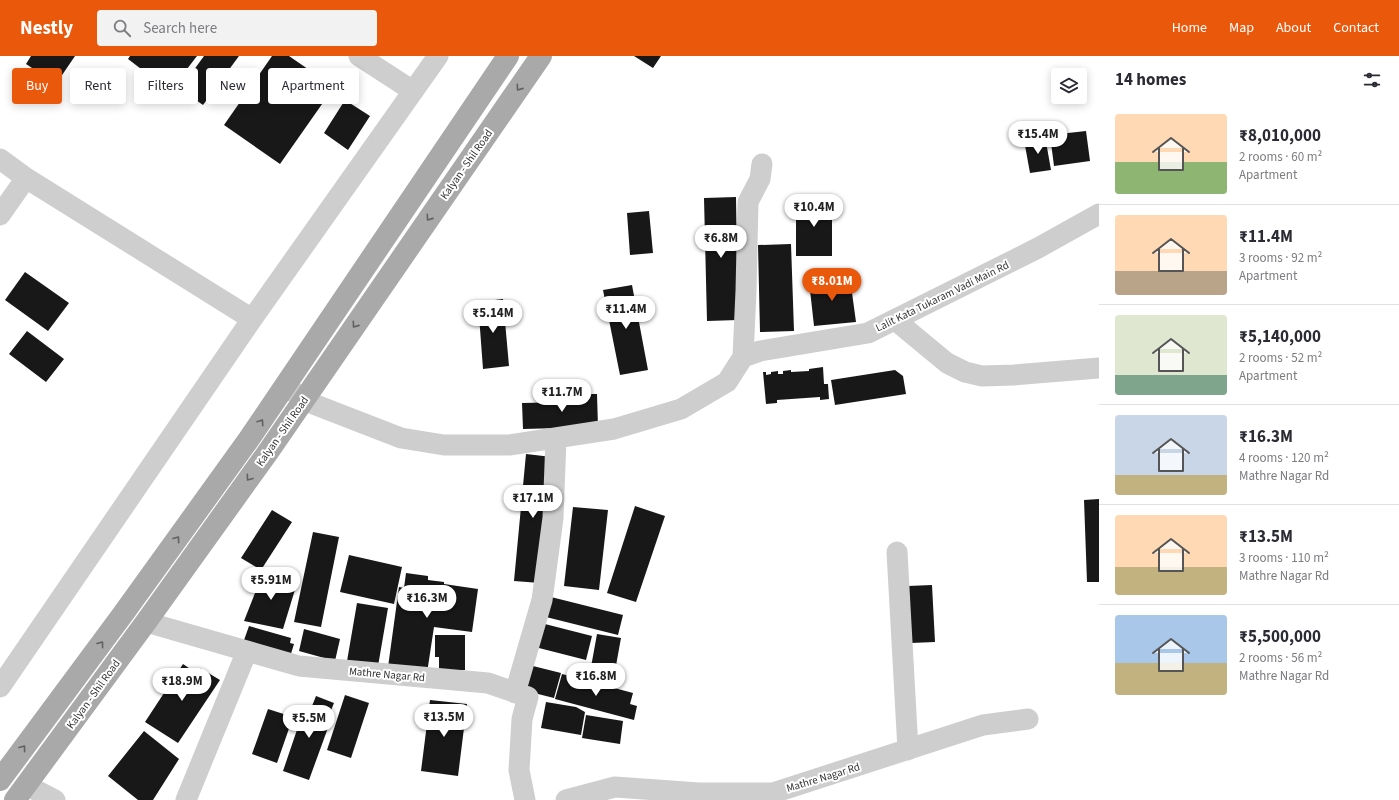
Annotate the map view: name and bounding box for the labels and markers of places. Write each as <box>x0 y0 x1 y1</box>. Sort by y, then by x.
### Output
pin: ₹15.4M <box>1005 121 1071 155</box>
pin: ₹10.4M <box>781 194 847 228</box>
pin: ₹6.8M <box>693 225 749 259</box>
pin: ₹8.01M <box>799 268 865 302</box>
pin: ₹11.4M <box>593 296 659 330</box>
pin: ₹5.14M <box>460 300 526 334</box>
pin: ₹11.7M <box>529 379 595 413</box>
pin: ₹17.1M <box>500 485 566 519</box>
pin: ₹5.91M <box>238 567 304 601</box>
pin: ₹16.3M <box>394 585 460 619</box>
pin: ₹16.8M <box>563 663 629 697</box>
pin: ₹18.9M <box>149 668 215 702</box>
pin: ₹13.5M <box>411 704 477 738</box>
pin: ₹5.5M <box>281 705 337 739</box>

